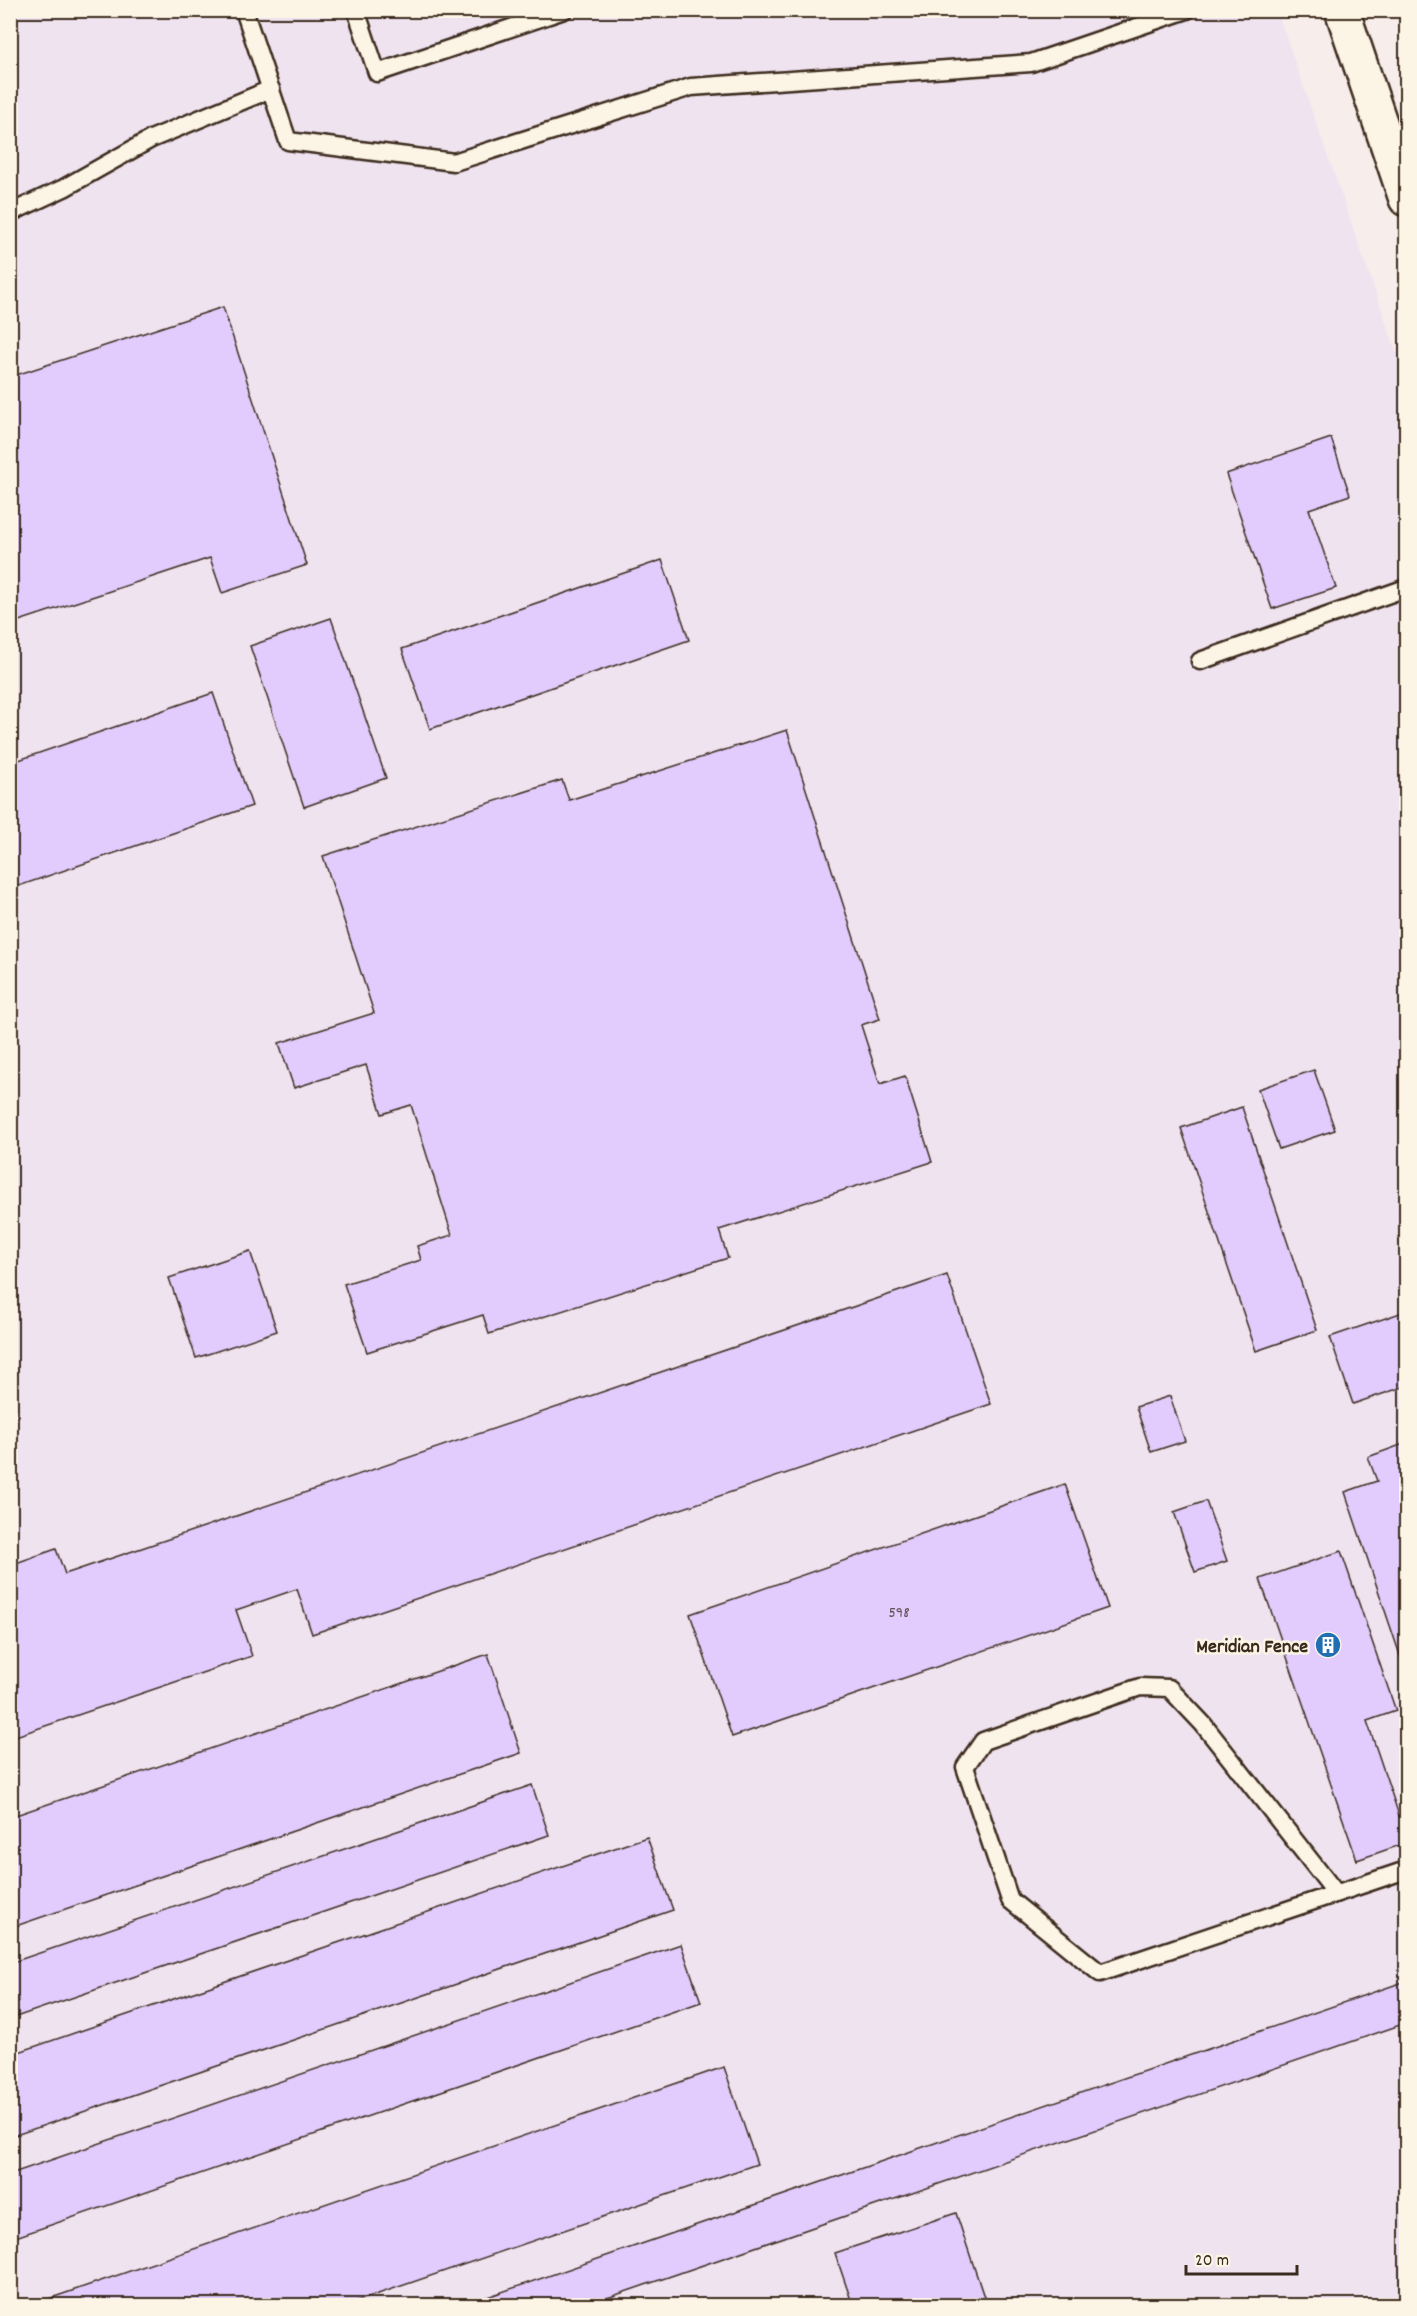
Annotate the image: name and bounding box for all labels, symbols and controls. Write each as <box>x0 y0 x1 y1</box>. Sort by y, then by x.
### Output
house number: 598 <box>888 1602 910 1625</box>
building icon: Meridian Fence <box>1313 1630 1343 1660</box>
place label: Meridian Fence <box>1196 1634 1308 1662</box>
scale bar <box>1186 2238 1297 2276</box>
text: 20 m <box>1195 2249 1229 2274</box>

